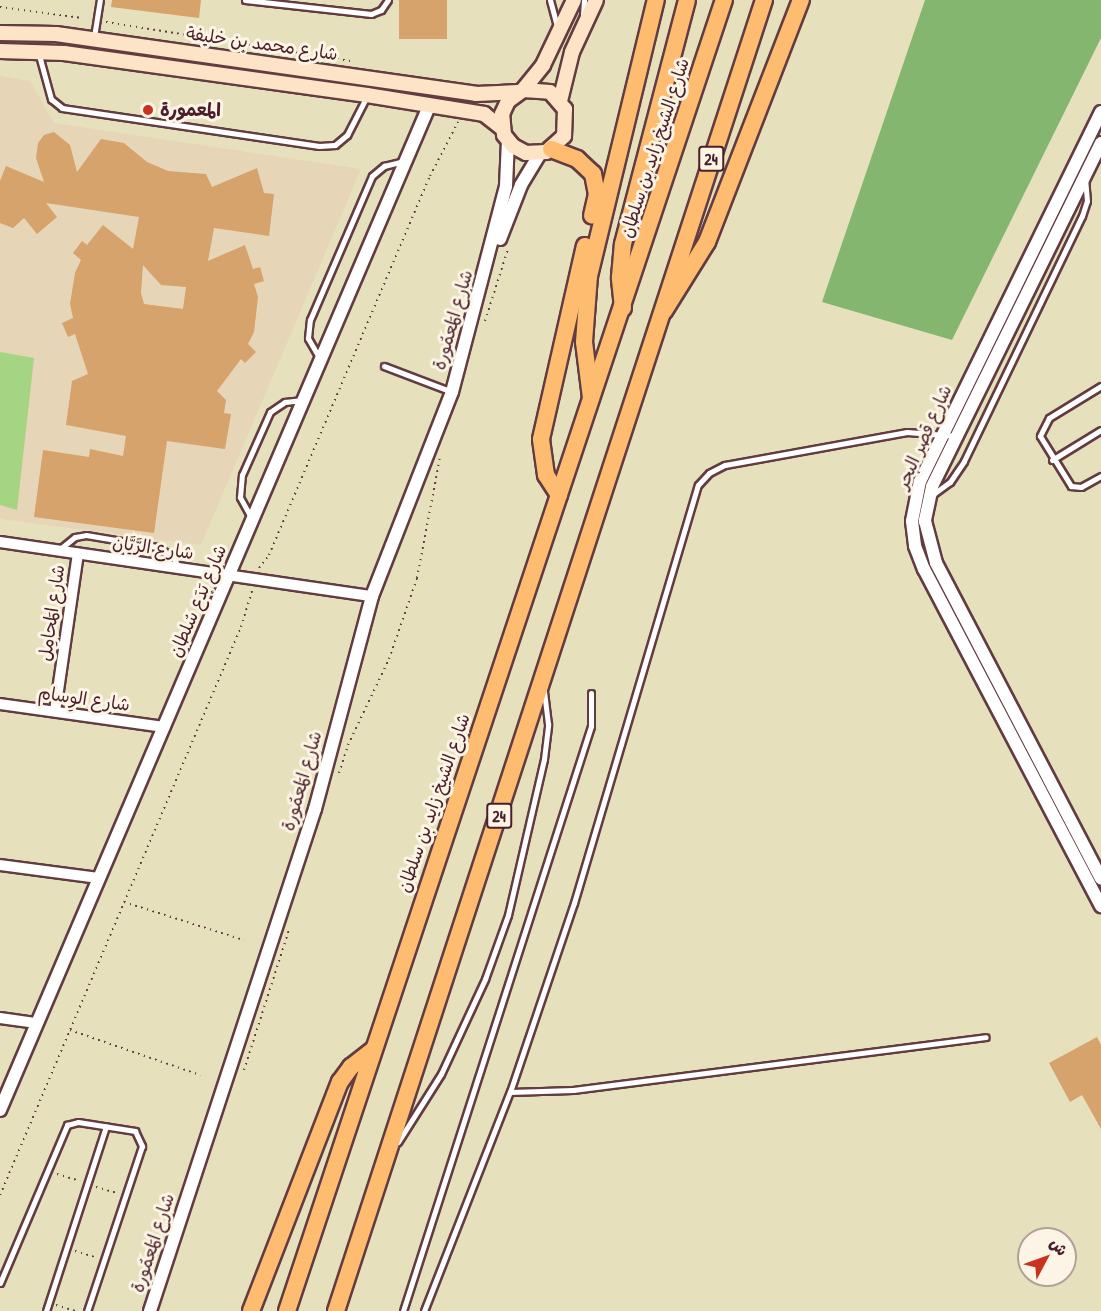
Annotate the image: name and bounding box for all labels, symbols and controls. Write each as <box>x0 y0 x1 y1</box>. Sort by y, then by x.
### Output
street label: شارع محمد بن خليفة <box>185 23 339 65</box>
street label: شارع الشيخ زايد بن سلطان <box>616 55 694 241</box>
place label: المعمورة <box>160 99 221 121</box>
marker: المعمورة <box>141 103 155 117</box>
road number: 24 <box>698 146 724 172</box>
street label: شارع المَعمُورة <box>428 268 478 372</box>
street label: شارع قصر البحر <box>891 382 957 492</box>
street label: شارع الرَّيَّان <box>111 532 195 564</box>
street label: شارع بَدَع سُلطان <box>165 541 231 661</box>
street label: شارع المَحامِل <box>35 563 69 663</box>
street label: شارع الوِسام <box>37 682 131 716</box>
street label: شارع الشيخ زايد بن سلطان <box>393 711 475 895</box>
street label: شارع المَعمُورة <box>277 729 327 833</box>
road number: 24 <box>486 803 512 829</box>
street label: شارع المَعمُورة <box>127 1191 179 1295</box>
north arrow <box>1017 1227 1077 1287</box>
text: ش <box>1045 1233 1073 1260</box>

